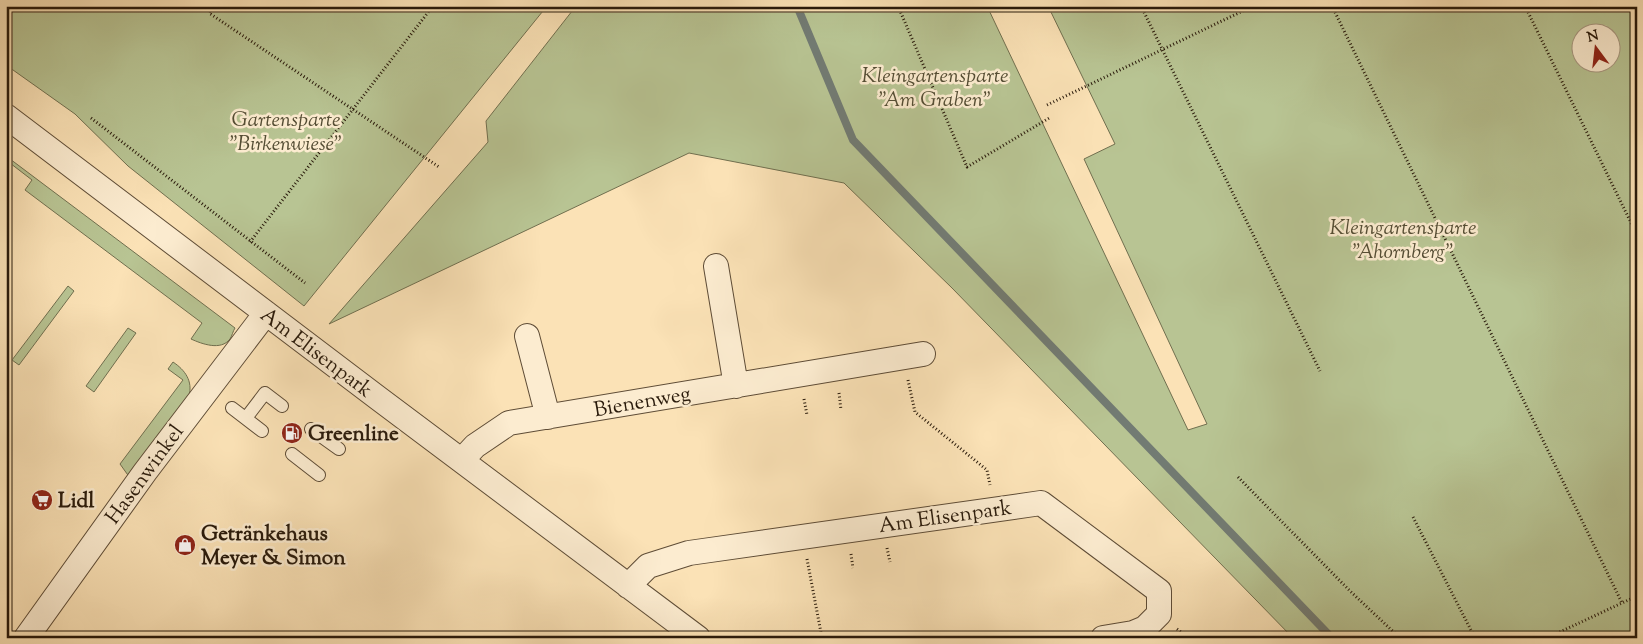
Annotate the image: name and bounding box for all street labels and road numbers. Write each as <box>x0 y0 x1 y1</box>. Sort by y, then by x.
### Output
street label: Am Elisenpark <box>253 301 379 406</box>
street label: Bienenweg <box>592 380 693 426</box>
street label: Hasenwinkel <box>99 419 192 531</box>
street label: Am Elisenpark <box>877 494 1014 542</box>

